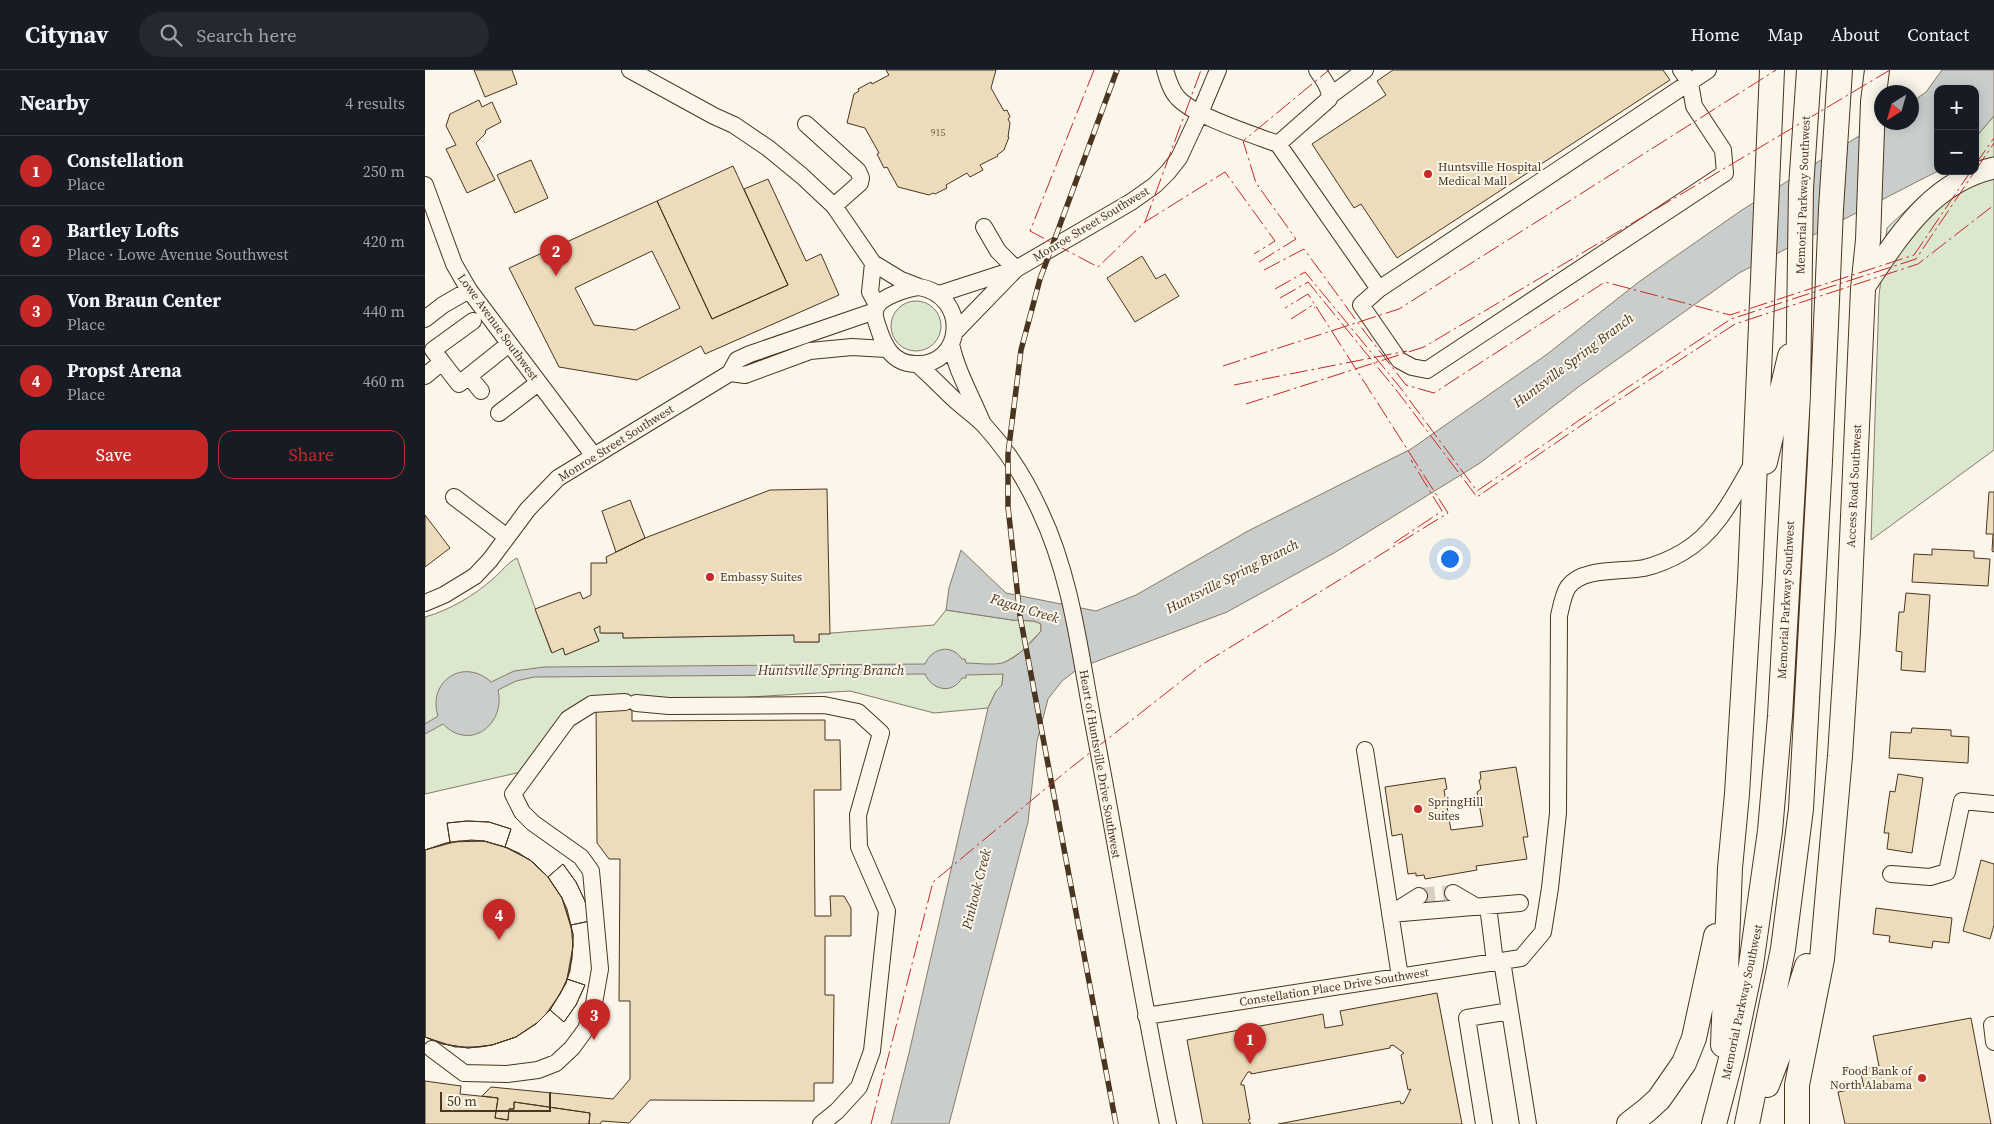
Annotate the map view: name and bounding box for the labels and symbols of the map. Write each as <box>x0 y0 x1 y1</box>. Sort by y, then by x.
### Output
north arrow <box>1874 85 1919 130</box>
street label: Memorial Parkway Southwest <box>1792 116 1814 274</box>
house number: 915 <box>931 126 946 139</box>
place label: Huntsville Hospital Medical Mall <box>1438 159 1542 189</box>
marker: Huntsville Hospital Medical Mall <box>1422 168 1434 180</box>
street label: Monroe Street Southwest <box>1030 183 1152 265</box>
pin: 2 <box>540 235 572 276</box>
street label: Lowe Avenue Southwest <box>454 270 542 384</box>
water label: Huntsville Spring Branch <box>1508 308 1638 413</box>
street label: Monroe Street Southwest <box>555 401 677 485</box>
street label: Access Road Southwest <box>1843 424 1865 548</box>
street label: Memorial Parkway Southwest <box>1774 520 1798 679</box>
water label: Huntsville Spring Branch <box>1161 534 1302 619</box>
your location <box>1437 546 1463 572</box>
place label: Embassy Suites <box>720 569 802 585</box>
marker: Embassy Suites <box>704 571 716 583</box>
water label: Fagan Creek <box>987 588 1062 628</box>
water label: Huntsville Spring Branch <box>757 660 905 680</box>
street label: Heart of Huntsville Drive Southwest <box>1076 668 1125 860</box>
place label: SpringHill Suites <box>1428 794 1484 824</box>
marker: SpringHill Suites <box>1412 803 1424 815</box>
water label: Pinhook Creek <box>956 846 996 932</box>
pin: 4 <box>483 899 515 940</box>
street label: Memorial Parkway Southwest <box>1718 923 1766 1081</box>
street label: Constellation Place Drive Southwest <box>1238 964 1430 1010</box>
pin: 3 <box>578 999 610 1040</box>
pin: 1 <box>1234 1023 1266 1064</box>
place label: Food Bank of North Alabama <box>1830 1063 1914 1093</box>
marker: Food Bank of North Alabama <box>1916 1072 1928 1084</box>
scale bar <box>440 1089 551 1112</box>

